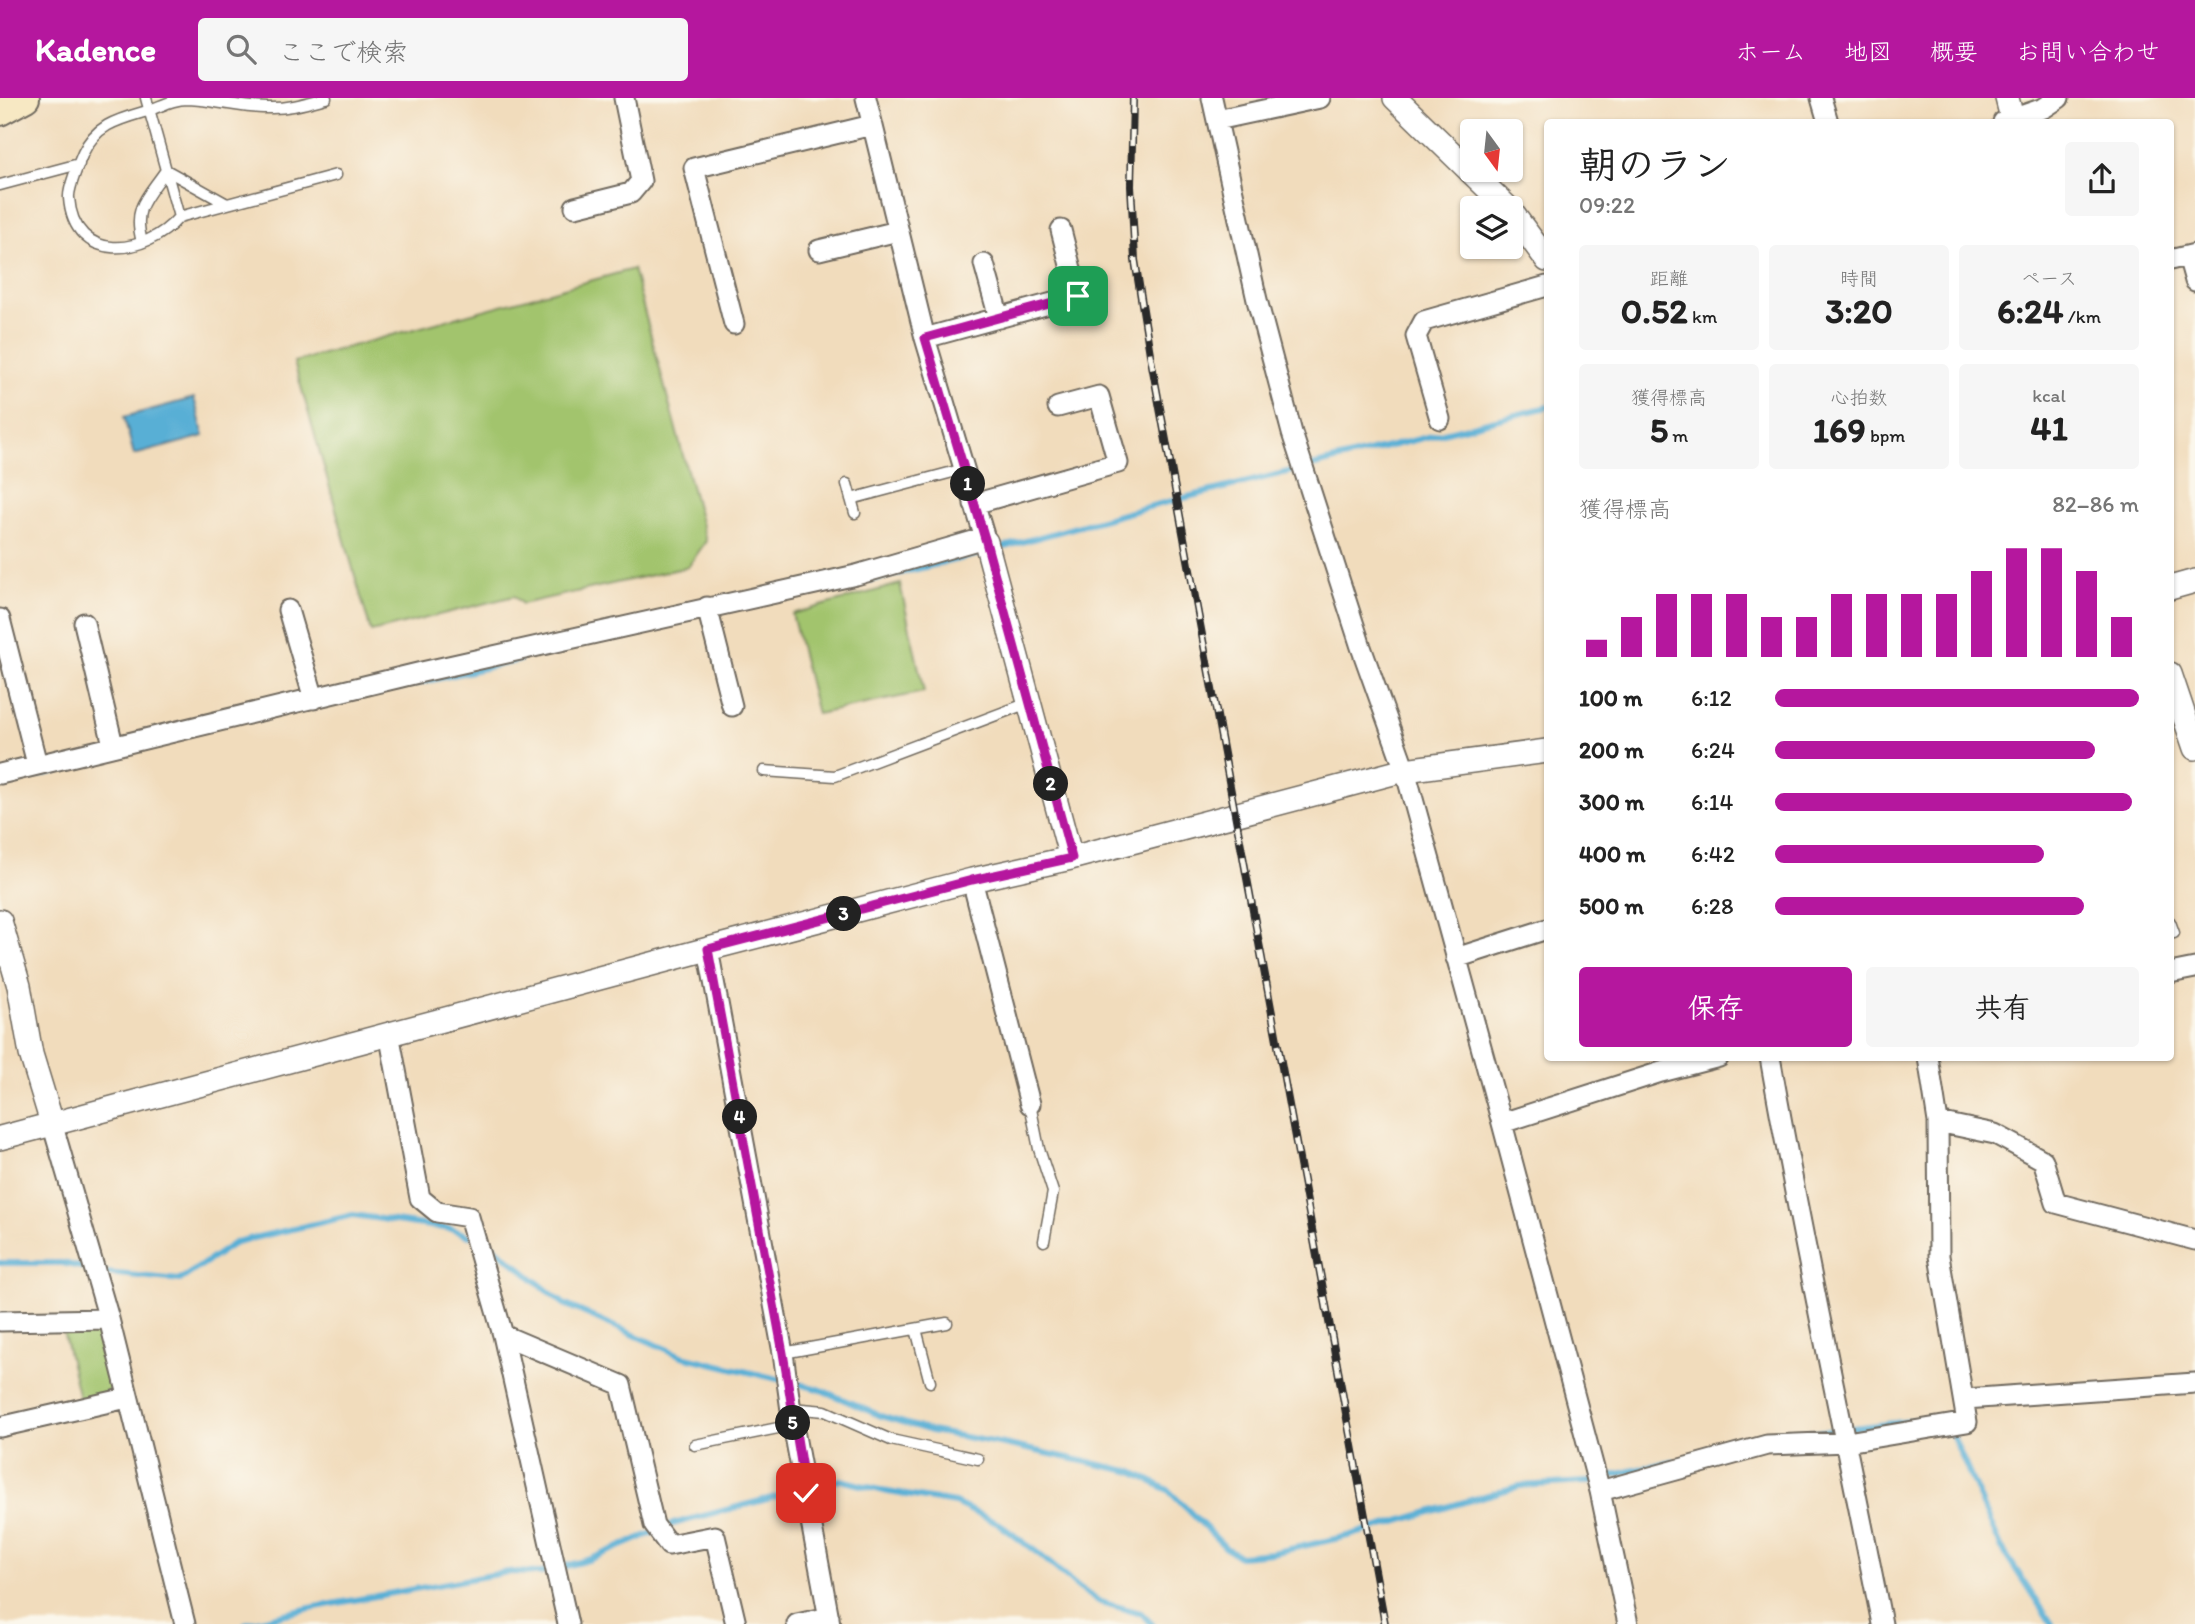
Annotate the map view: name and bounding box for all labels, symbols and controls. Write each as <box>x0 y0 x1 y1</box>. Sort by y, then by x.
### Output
search box <box>198 18 688 81</box>
text: Kadence <box>35 30 156 69</box>
icon: search <box>222 30 260 68</box>
text: ここで検索 <box>278 36 408 68</box>
text: ホーム <box>1735 37 1806 66</box>
text: 地図 <box>1844 37 1892 66</box>
text: 概要 <box>1930 37 1978 66</box>
text: お問い合わせ <box>2016 37 2160 66</box>
north arrow <box>1460 119 1522 182</box>
map controls <box>1460 119 1523 259</box>
text: 朝のラン <box>1579 142 1731 188</box>
button: share <box>2065 142 2139 216</box>
text: 09:22 <box>1579 191 1635 219</box>
button: layers <box>1460 196 1523 259</box>
pin <box>1048 266 1108 326</box>
text: 距離 <box>1650 267 1688 290</box>
text: 時間 <box>1840 267 1878 290</box>
text: ペース <box>2021 267 2077 290</box>
icon: arrive <box>1059 277 1097 315</box>
text: 0.52 <box>1621 290 1688 332</box>
text: 3:20 <box>1825 290 1893 332</box>
text: 6:24 <box>1997 290 2064 332</box>
text: km <box>1688 305 1717 328</box>
text: /km <box>2064 305 2101 328</box>
text: kcal <box>2032 384 2066 407</box>
text: 獲得標高 <box>1631 386 1707 409</box>
text: 心拍数 <box>1830 386 1888 409</box>
text: 41 <box>2030 407 2068 449</box>
text: 5 <box>1650 409 1668 451</box>
text: 169 <box>1813 409 1866 451</box>
text: m <box>1668 424 1688 447</box>
text: bpm <box>1866 424 1905 447</box>
pin: 1 <box>950 466 986 502</box>
text: 1 <box>963 472 972 495</box>
text: 82–86 m <box>2052 490 2139 518</box>
text: 獲得標高 <box>1579 495 1671 523</box>
text: 100 m <box>1579 684 1643 712</box>
text: 6:12 <box>1691 684 1732 712</box>
text: 200 m <box>1579 736 1644 764</box>
text: 6:24 <box>1691 736 1735 764</box>
pin: 2 <box>1034 766 1068 802</box>
text: 2 <box>1046 772 1056 795</box>
text: 300 m <box>1579 788 1644 816</box>
text: 6:14 <box>1691 788 1733 816</box>
text: 400 m <box>1579 840 1646 868</box>
text: 6:42 <box>1691 840 1735 868</box>
text: 500 m <box>1579 892 1644 920</box>
text: 6:28 <box>1691 892 1734 920</box>
pin: 3 <box>826 896 862 932</box>
text: 3 <box>838 902 849 925</box>
button: 保存 <box>1579 967 1852 1047</box>
button: 共有 <box>1866 967 2139 1047</box>
pin: 4 <box>722 1100 758 1134</box>
text: 4 <box>734 1105 745 1128</box>
pin: 5 <box>776 1406 810 1440</box>
text: 5 <box>788 1411 797 1434</box>
pin <box>776 1463 836 1523</box>
icon: check <box>787 1474 825 1512</box>

